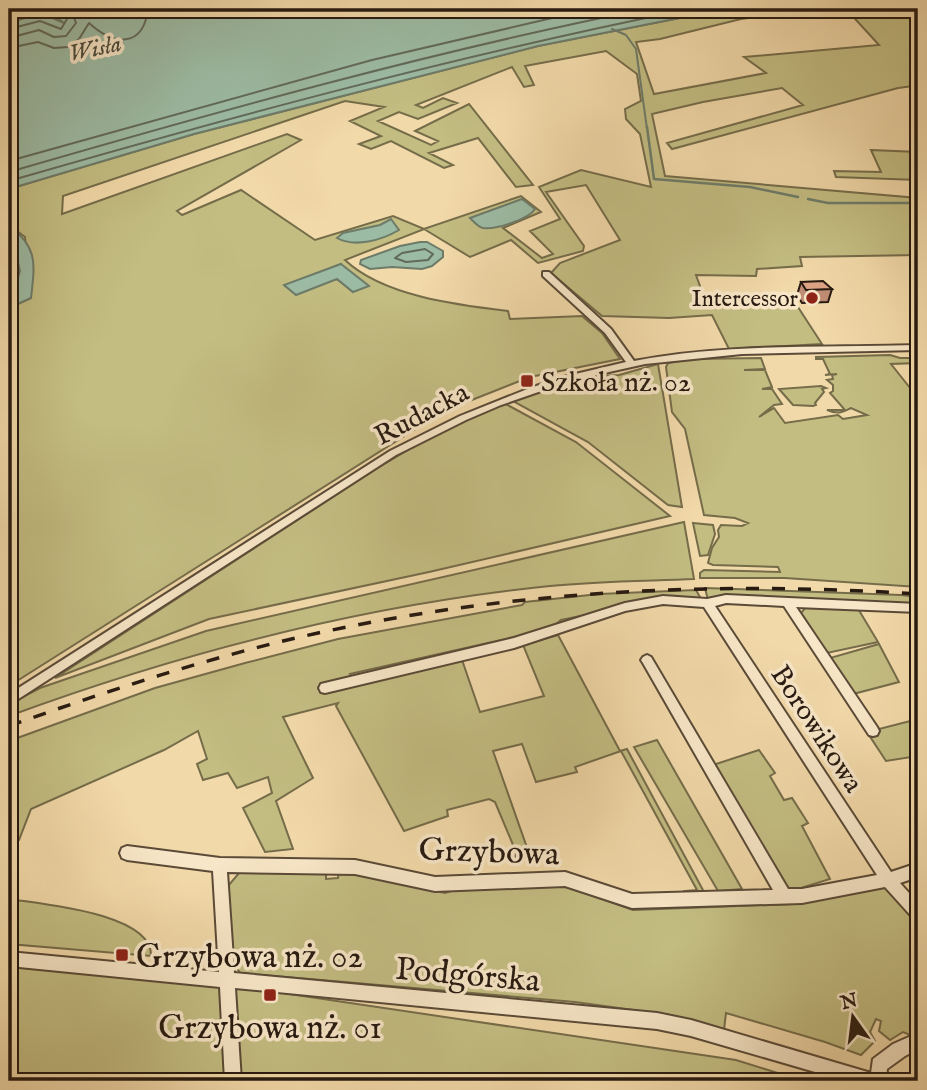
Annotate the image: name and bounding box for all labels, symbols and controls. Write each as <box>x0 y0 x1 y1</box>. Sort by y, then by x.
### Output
water label: Wisła <box>66 29 124 70</box>
place label: Intercessor <box>692 285 799 314</box>
marker: Intercessor <box>804 290 820 306</box>
place label: Szkoła nż. 02 <box>541 366 691 401</box>
marker: Szkoła nż. 02 <box>519 373 535 389</box>
street label: Rudacka <box>369 375 476 455</box>
street label: Borowikowa <box>762 659 870 800</box>
street label: Grzybowa <box>418 830 561 876</box>
place label: Grzybowa nż. 02 <box>136 937 363 979</box>
marker: Grzybowa nż. 02 <box>114 947 130 963</box>
street label: Podgórska <box>394 949 542 1003</box>
north arrow <box>818 982 888 1052</box>
marker: Grzybowa nż. 01 <box>262 987 278 1003</box>
text: N <box>838 989 861 1016</box>
place label: Grzybowa nż. 01 <box>158 1008 382 1050</box>

